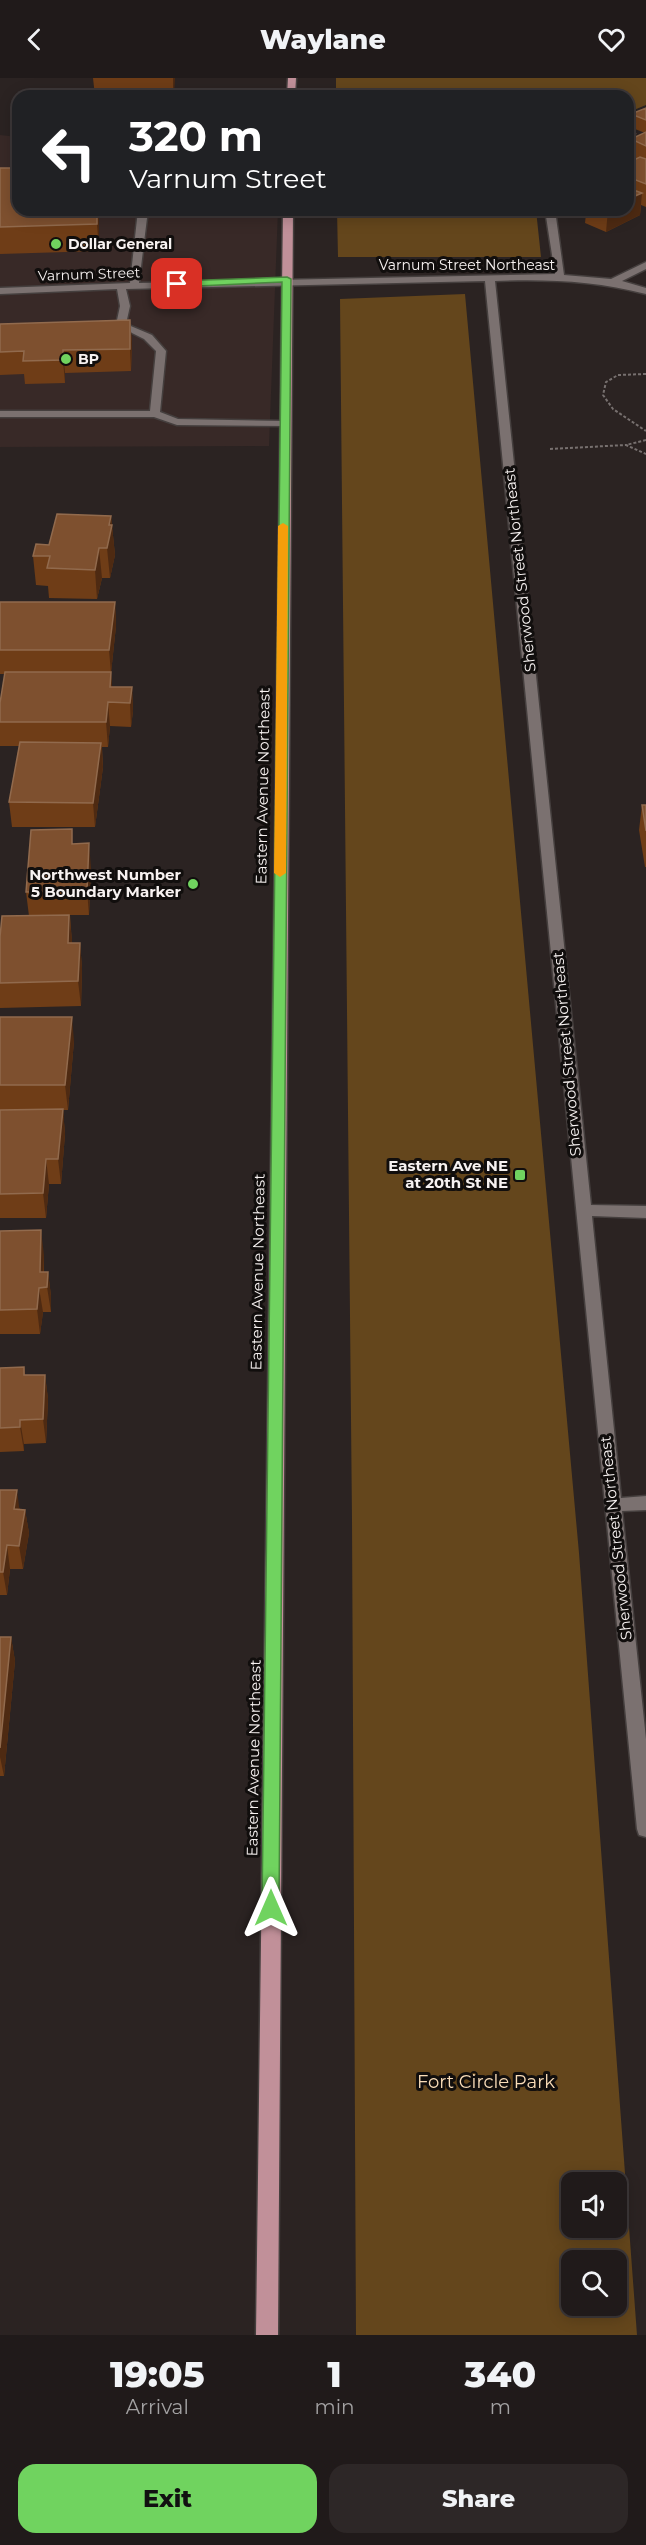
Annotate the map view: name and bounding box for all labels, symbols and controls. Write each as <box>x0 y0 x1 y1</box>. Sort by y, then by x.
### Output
icon: back <box>18 23 51 56</box>
text: Waylane <box>260 23 386 56</box>
icon: heart <box>595 23 628 56</box>
text: 320 m <box>129 110 263 162</box>
icon: left <box>30 114 108 192</box>
text: Varnum Street <box>129 162 327 195</box>
place label: Dollar General <box>68 235 172 253</box>
marker: Dollar General <box>49 237 63 251</box>
street label: Varnum Street Northeast <box>379 256 555 274</box>
pin <box>151 258 202 309</box>
street label: Varnum Street <box>37 263 141 285</box>
icon: arrive <box>160 267 193 300</box>
place label: BP <box>78 350 99 368</box>
marker: BP <box>59 352 73 366</box>
street label: Sherwood Street Northeast <box>499 467 540 673</box>
street label: Eastern Avenue Northeast <box>251 688 274 884</box>
place label: Northwest Number 5 Boundary Marker <box>29 865 182 901</box>
marker: Northwest Number 5 Boundary Marker <box>186 877 200 891</box>
street label: Sherwood Street Northeast <box>548 951 585 1157</box>
place label: Eastern Ave NE at 20th St NE <box>388 1156 508 1192</box>
marker: Eastern Ave NE at 20th St NE <box>513 1168 527 1182</box>
street label: Eastern Avenue Northeast <box>246 1174 269 1370</box>
street label: Sherwood Street Northeast <box>595 1435 636 1641</box>
street label: Eastern Avenue Northeast <box>242 1660 265 1856</box>
position arrow <box>239 1876 303 1940</box>
park label: Fort Circle Park <box>417 2071 555 2093</box>
map controls <box>561 2172 627 2316</box>
button: sound <box>561 2172 627 2238</box>
button: search <box>561 2250 627 2316</box>
text: 19:05 <box>110 2352 205 2396</box>
text: 1 <box>327 2352 342 2396</box>
text: 340 <box>465 2352 536 2396</box>
text: Arrival <box>126 2395 189 2419</box>
text: min <box>314 2395 355 2419</box>
text: m <box>490 2395 511 2419</box>
button: Exit <box>18 2464 317 2533</box>
button: Share <box>329 2464 628 2533</box>

